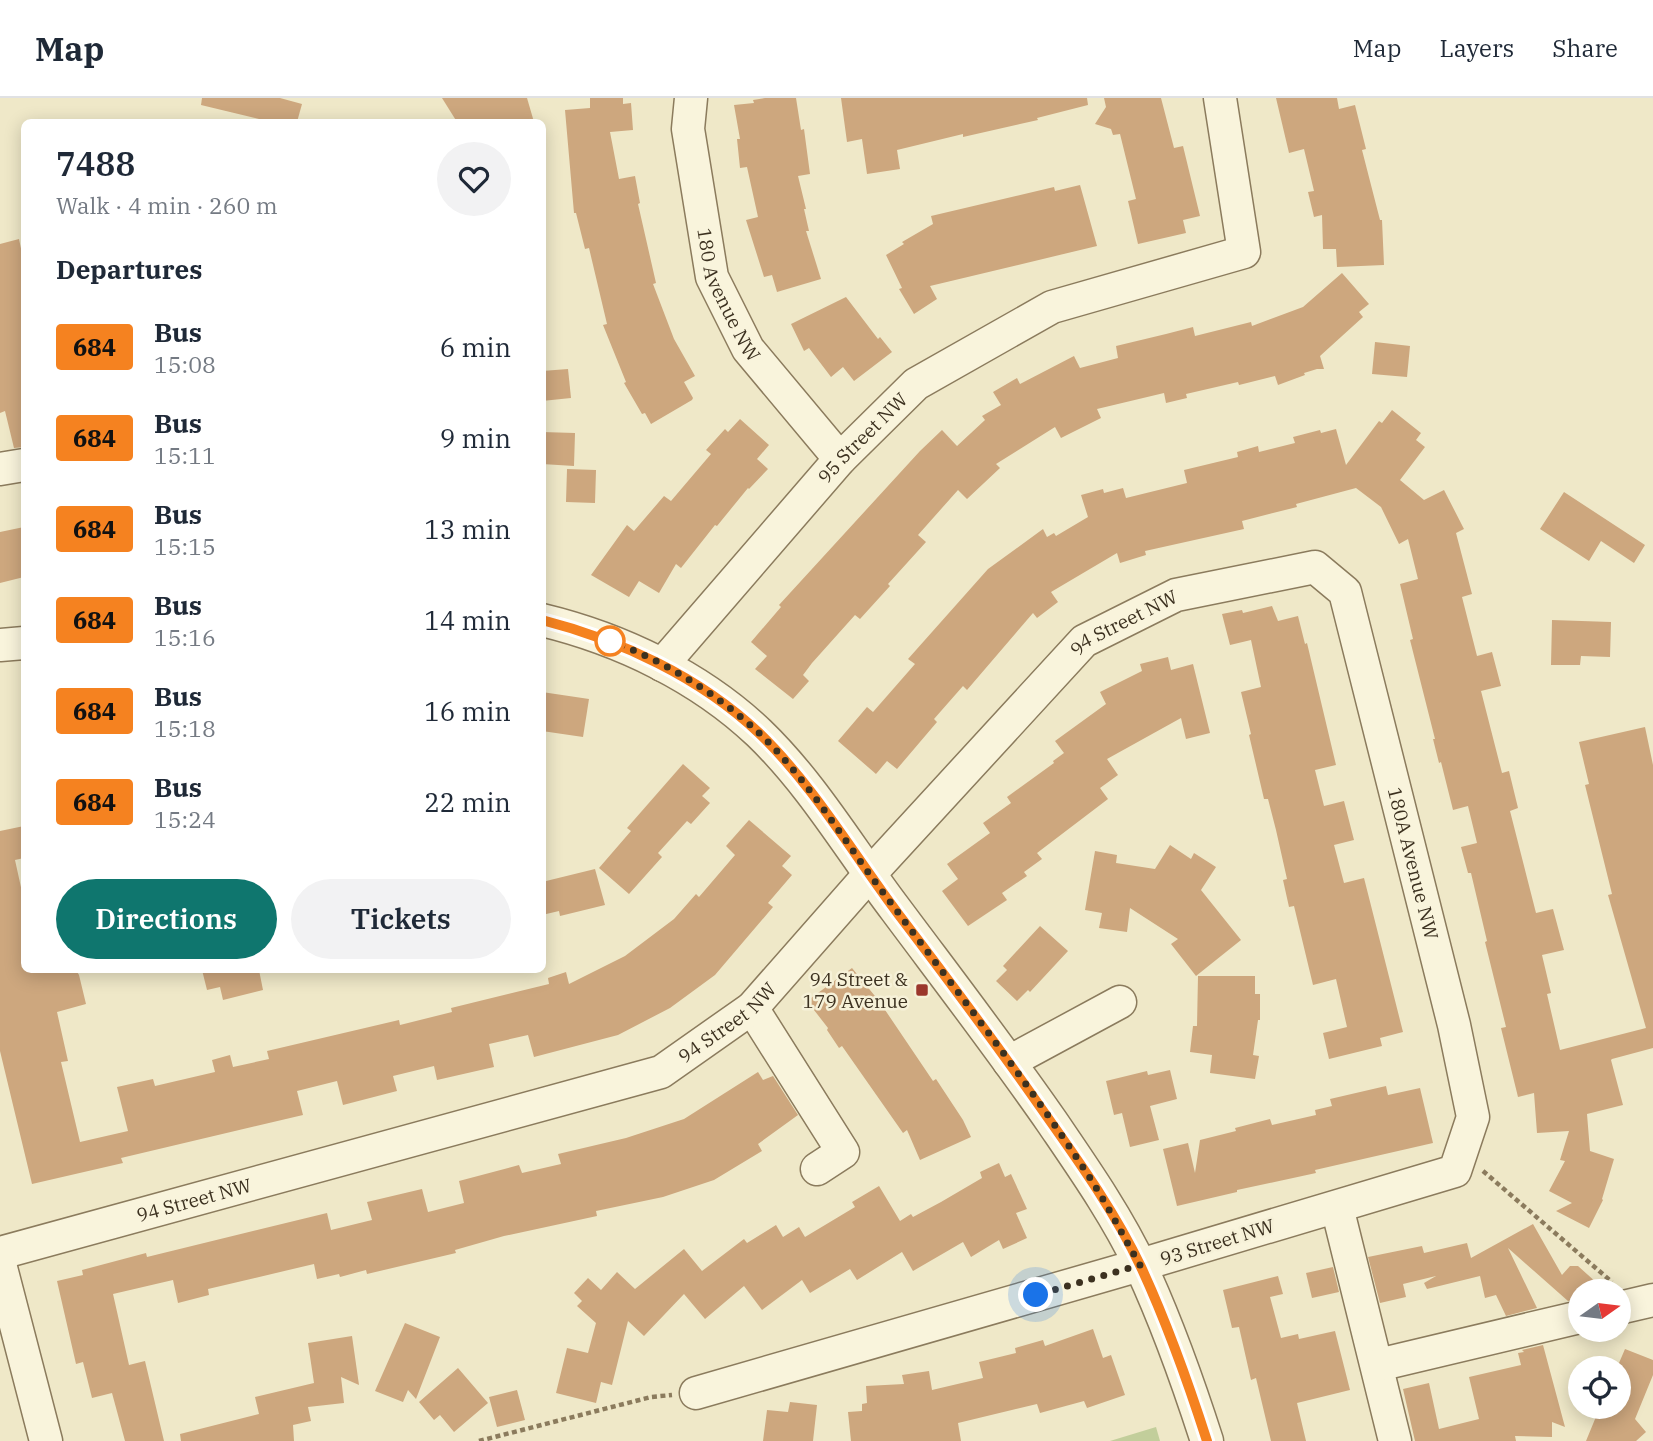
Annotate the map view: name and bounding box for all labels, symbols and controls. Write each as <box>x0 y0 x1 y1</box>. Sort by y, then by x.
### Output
text: Map <box>35 27 104 70</box>
text: Map <box>1353 32 1401 64</box>
text: Layers <box>1439 32 1514 64</box>
text: Share <box>1552 32 1618 64</box>
text: 7488 <box>56 142 135 185</box>
button: heart <box>437 142 511 216</box>
text: Walk · 4 min · 260 m <box>56 190 278 220</box>
street label: 180 Avenue NW <box>692 226 766 367</box>
text: Departures <box>56 252 202 286</box>
text: Bus <box>154 315 202 349</box>
text: 6 min <box>440 330 511 364</box>
text: 684 <box>73 331 116 363</box>
text: 15:08 <box>154 349 216 379</box>
street label: 95 Street NW <box>812 387 912 488</box>
text: Bus <box>154 406 202 440</box>
text: 9 min <box>440 421 511 455</box>
text: 684 <box>73 422 116 454</box>
text: 15:11 <box>154 440 216 470</box>
text: Bus <box>154 497 202 531</box>
text: 13 min <box>424 512 511 546</box>
text: 684 <box>73 513 116 545</box>
text: 15:15 <box>154 531 216 561</box>
street label: 94 Street NW <box>1065 584 1181 661</box>
text: Bus <box>154 588 202 622</box>
text: 14 min <box>424 603 511 637</box>
text: 684 <box>73 604 116 636</box>
text: 15:16 <box>154 622 216 652</box>
unlabelled marker <box>595 626 625 656</box>
text: Bus <box>154 679 202 713</box>
text: 16 min <box>424 694 511 728</box>
text: 684 <box>73 695 116 727</box>
text: 15:18 <box>154 713 216 743</box>
text: Bus <box>154 770 202 804</box>
text: 22 min <box>424 785 511 819</box>
street label: 180A Avenue NW <box>1383 785 1444 942</box>
text: 684 <box>73 786 116 818</box>
text: 15:24 <box>154 804 216 834</box>
button: Directions <box>56 879 277 959</box>
button: Tickets <box>291 879 511 959</box>
place label: 94 Street & 179 Avenue <box>803 967 908 1013</box>
street label: 94 Street NW <box>673 977 781 1068</box>
marker: 94 Street & 179 Avenue <box>914 982 930 998</box>
street label: 94 Street NW <box>134 1173 254 1227</box>
street label: 93 Street NW <box>1157 1213 1277 1271</box>
your location <box>1018 1277 1053 1312</box>
north arrow <box>1568 1279 1631 1342</box>
map controls <box>1568 1279 1631 1419</box>
button: locate <box>1568 1356 1631 1419</box>

